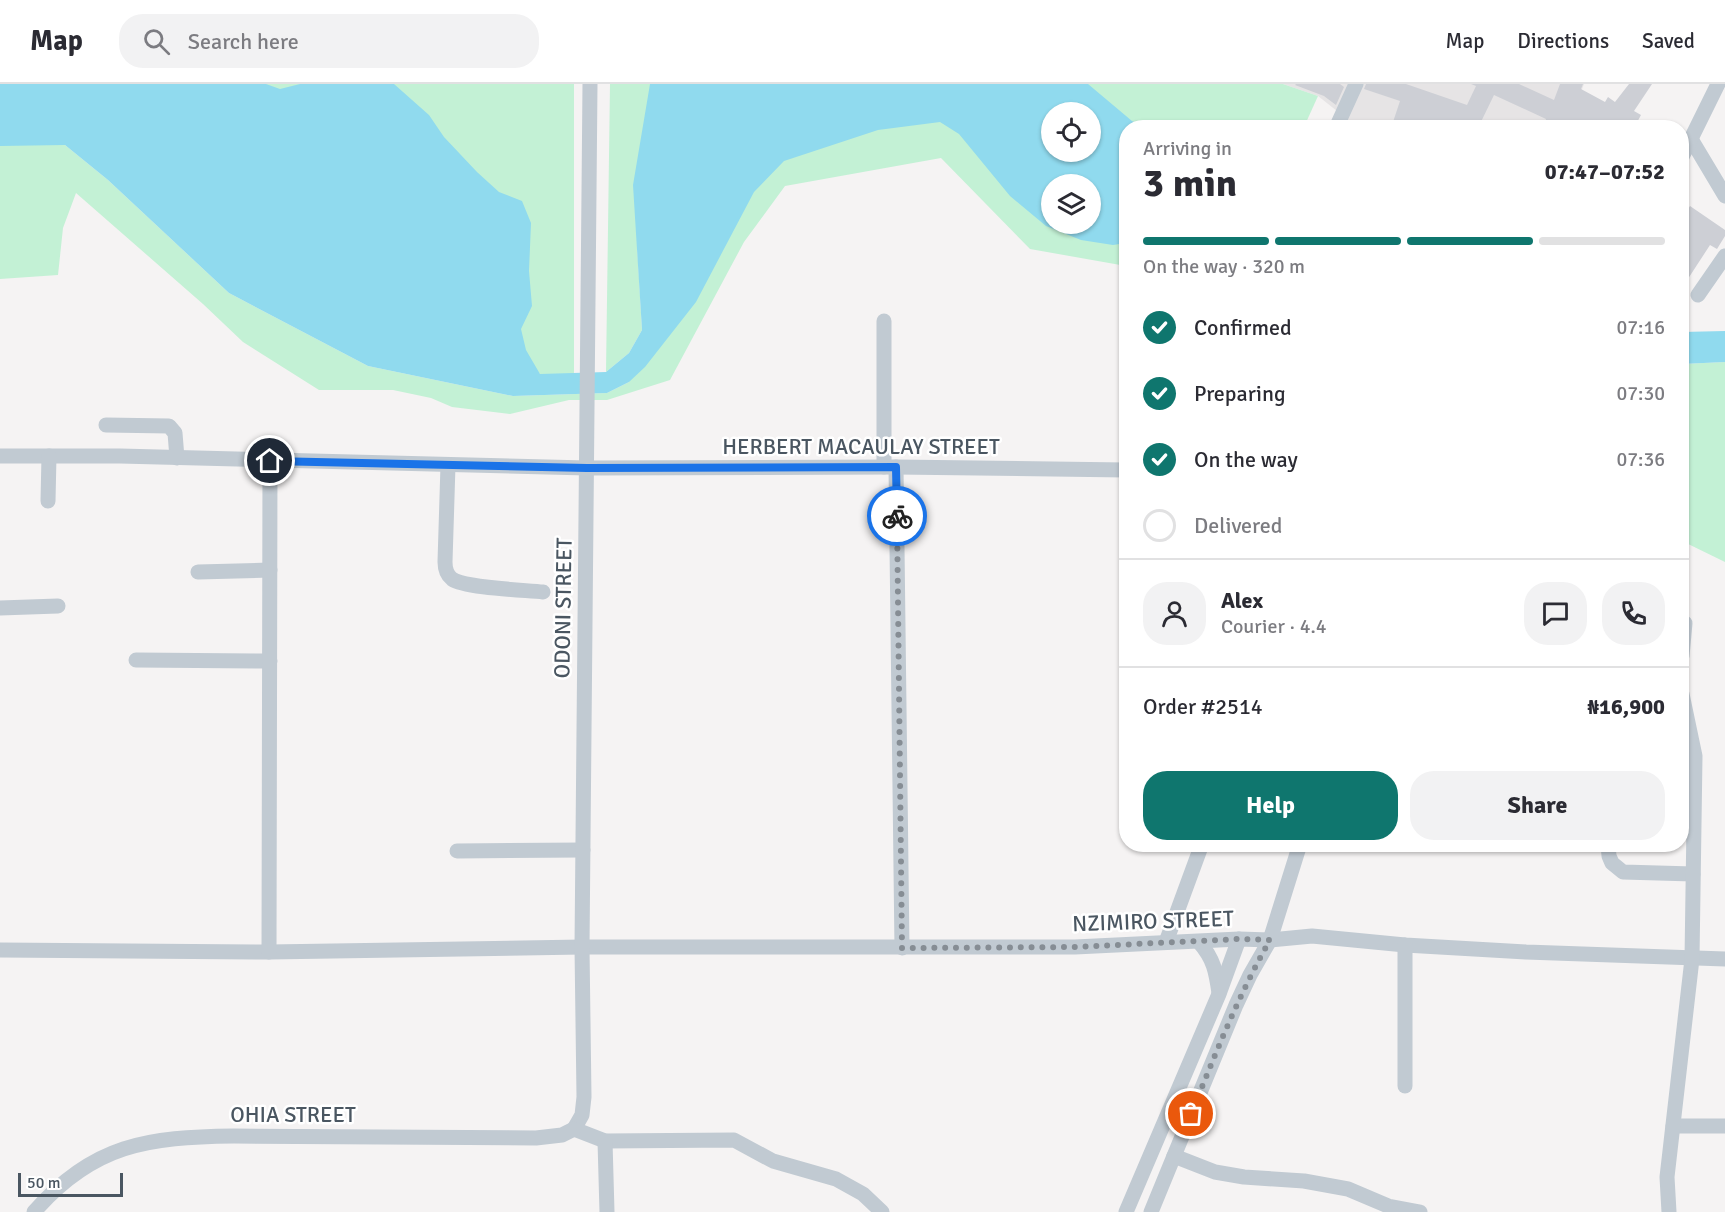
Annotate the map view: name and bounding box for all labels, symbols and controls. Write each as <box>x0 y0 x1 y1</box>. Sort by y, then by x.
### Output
search box <box>119 14 539 68</box>
text: Map <box>30 24 83 58</box>
icon: search <box>140 25 173 58</box>
text: Search here <box>188 28 299 55</box>
text: Map <box>1446 28 1484 54</box>
text: Directions <box>1517 28 1609 54</box>
text: Saved <box>1642 28 1695 54</box>
map controls <box>1041 102 1101 234</box>
button: locate <box>1041 102 1101 162</box>
text: Arriving in <box>1143 136 1232 161</box>
text: 07:47–07:52 <box>1545 158 1665 185</box>
text: 3 min <box>1143 159 1237 207</box>
button: layers <box>1041 174 1101 234</box>
text: On the way · 320 m <box>1143 254 1305 279</box>
icon: check <box>1143 311 1176 344</box>
text: Confirmed <box>1194 314 1292 341</box>
text: 07:16 <box>1616 315 1665 340</box>
icon: check <box>1143 377 1176 410</box>
text: Preparing <box>1194 380 1286 407</box>
text: 07:30 <box>1616 381 1665 406</box>
street label: HERBERT MACAULAY STREET <box>722 433 1000 460</box>
pin <box>244 435 295 486</box>
icon: check <box>1143 443 1176 476</box>
icon: home <box>253 444 286 477</box>
text: On the way <box>1194 446 1298 473</box>
text: 07:36 <box>1616 447 1665 472</box>
courier <box>867 486 927 546</box>
icon: bike <box>881 500 914 533</box>
text: Delivered <box>1194 512 1282 539</box>
street label: ODONI STREET <box>548 537 578 679</box>
button: person <box>1143 582 1206 645</box>
button: chat <box>1524 582 1587 645</box>
button: phone <box>1602 582 1665 645</box>
text: Alex <box>1221 587 1263 614</box>
text: Courier · 4.4 <box>1221 614 1327 639</box>
text: Order #2514 <box>1143 693 1263 720</box>
text: ₦16,900 <box>1587 693 1665 720</box>
button: Help <box>1143 771 1398 840</box>
button: Share <box>1410 771 1665 840</box>
street label: NZIMIRO STREET <box>1072 905 1234 937</box>
pin <box>1165 1088 1216 1139</box>
icon: bag <box>1174 1097 1207 1130</box>
street label: OHIA STREET <box>230 1101 356 1128</box>
scale bar <box>18 1170 123 1198</box>
text: 50 m <box>27 1173 61 1193</box>

